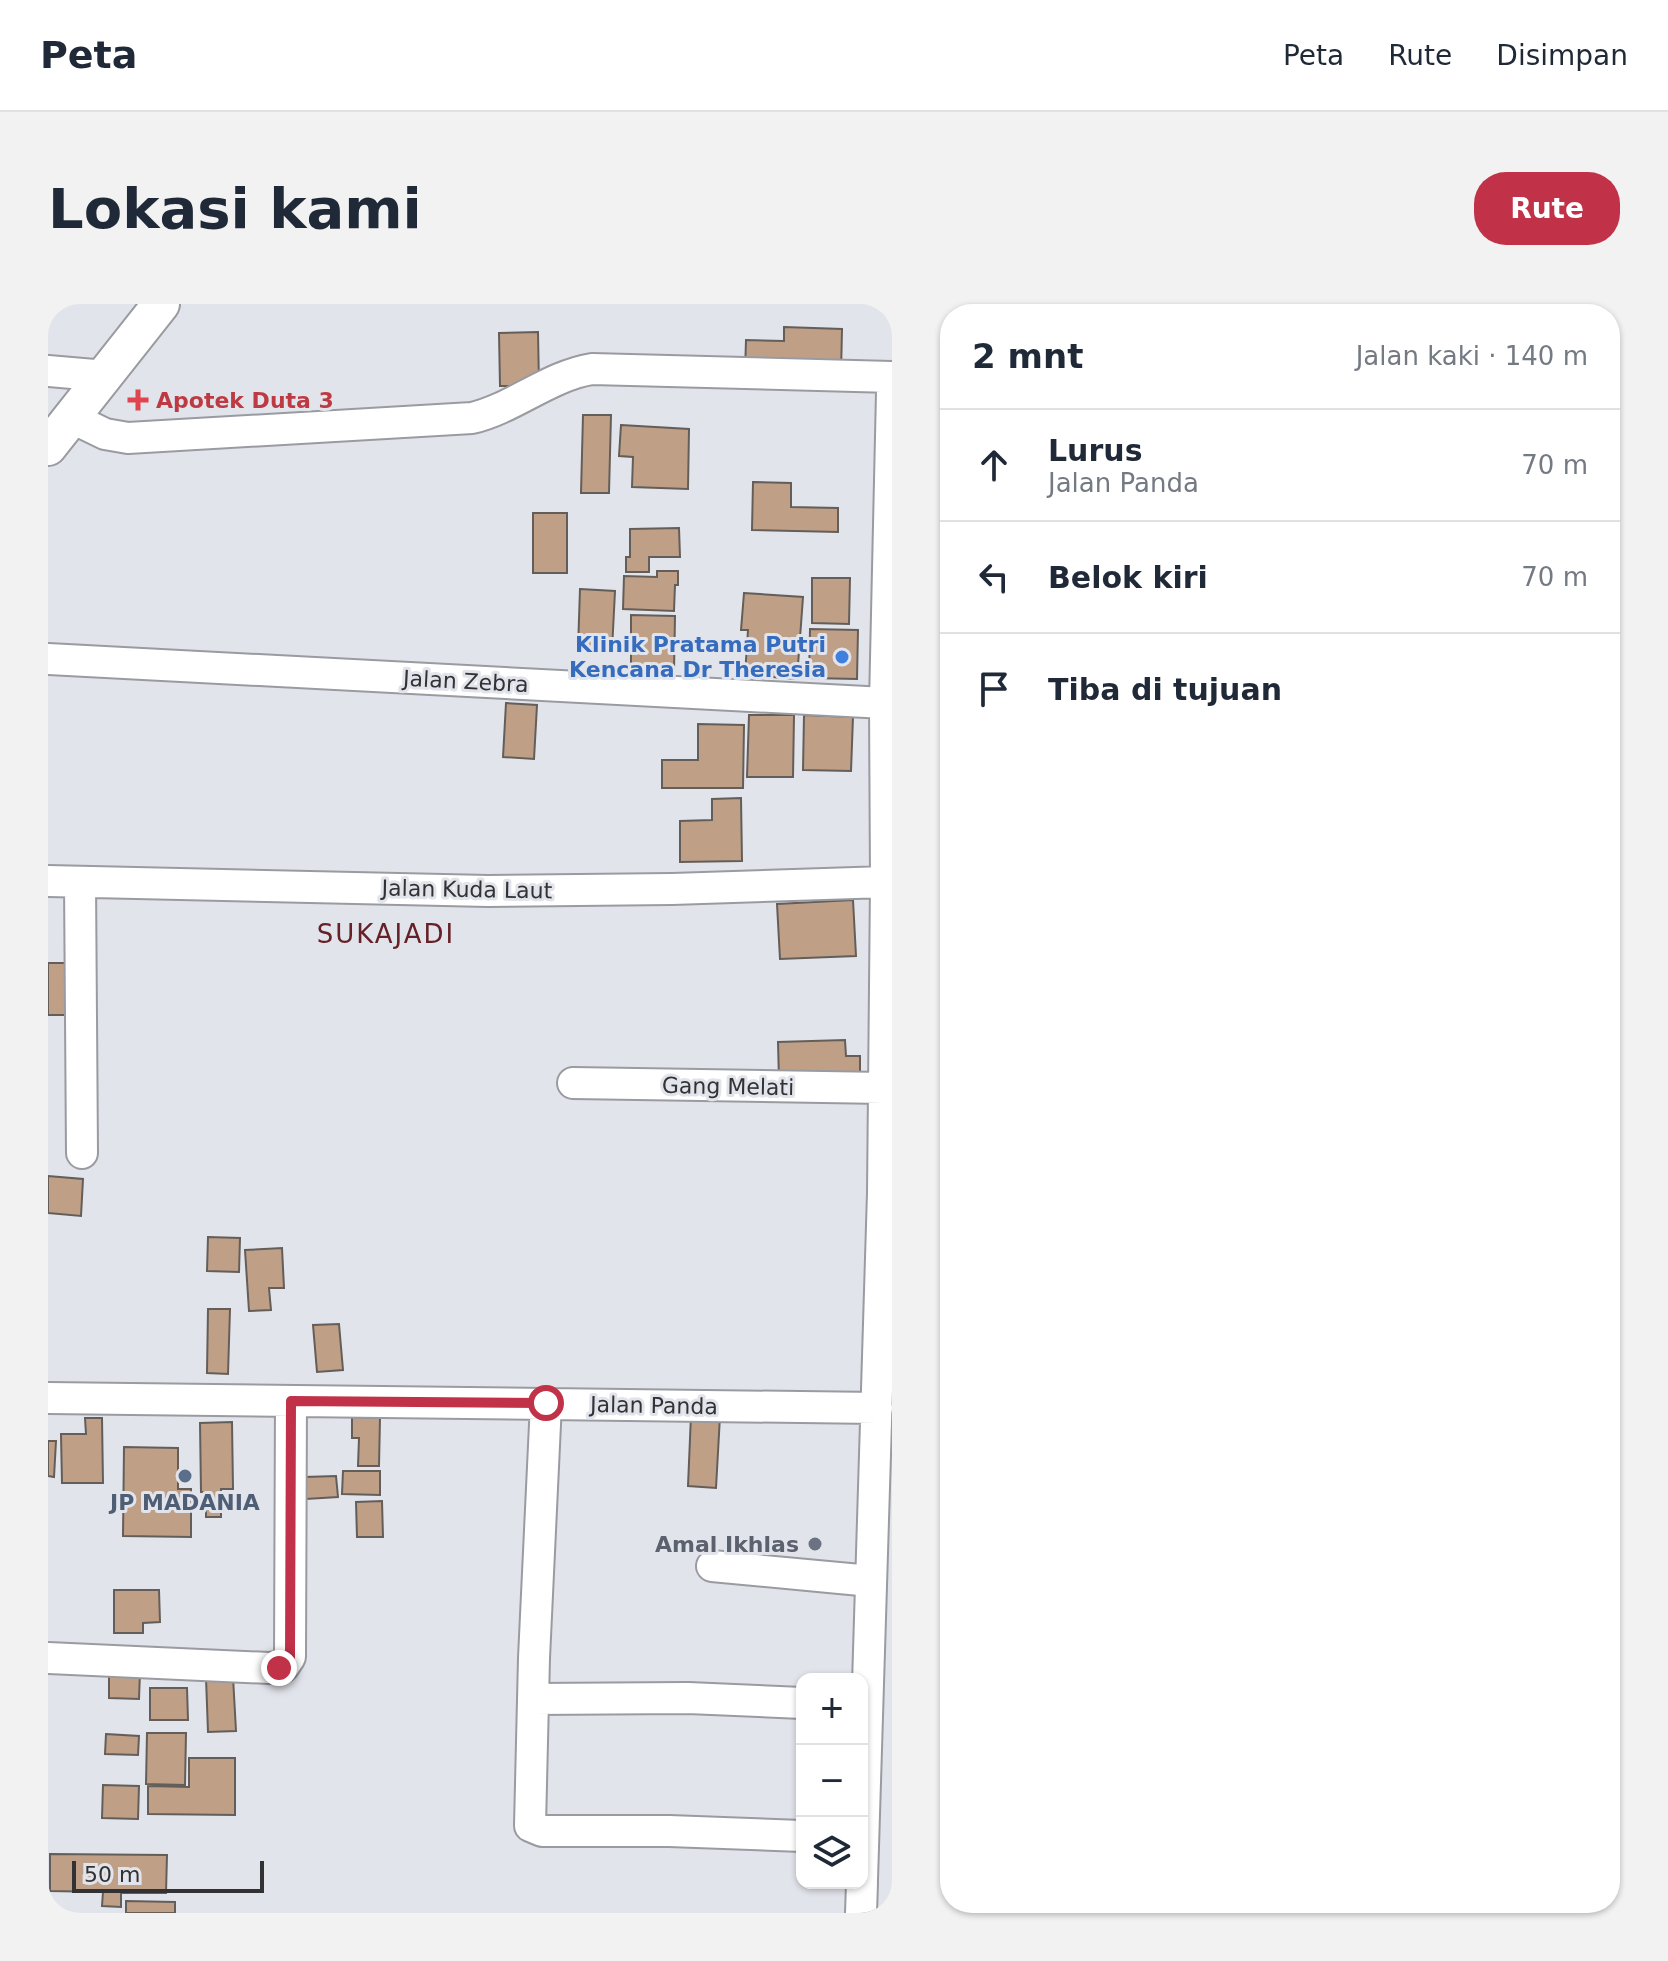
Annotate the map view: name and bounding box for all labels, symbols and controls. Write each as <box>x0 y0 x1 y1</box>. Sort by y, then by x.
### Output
text: Peta <box>40 33 137 77</box>
text: Peta <box>1283 39 1344 72</box>
text: Rute <box>1388 39 1452 72</box>
text: Disimpan <box>1496 39 1628 72</box>
button: Rute <box>1474 172 1620 245</box>
text: Lokasi kami <box>48 176 422 241</box>
text: 2 mnt <box>972 336 1083 376</box>
text: Jalan kaki · 140 m <box>1356 341 1588 371</box>
place label: Apotek Duta 3 <box>156 388 334 413</box>
marker: Apotek Duta 3 <box>127 389 149 411</box>
text: Lurus <box>1048 433 1142 468</box>
icon: ahead <box>972 443 1016 487</box>
text: 70 m <box>1521 450 1588 480</box>
text: Jalan Panda <box>1048 468 1199 498</box>
icon: left <box>972 555 1016 599</box>
text: Belok kiri <box>1048 560 1208 595</box>
text: 70 m <box>1521 562 1588 592</box>
place label: Klinik Pratama Putri Kencana Dr Theresia <box>569 632 826 682</box>
marker: Klinik Pratama Putri Kencana Dr Theresia <box>833 648 851 666</box>
street label: Jalan Zebra <box>401 666 529 697</box>
icon: arrive <box>972 667 1016 711</box>
text: Tiba di tujuan <box>1048 672 1282 707</box>
street label: Jalan Kuda Laut <box>380 875 553 903</box>
district label: SUKAJADI <box>317 919 455 949</box>
street label: Gang Melati <box>662 1073 794 1100</box>
route start <box>528 1385 564 1421</box>
street label: Jalan Panda <box>588 1392 718 1419</box>
marker: JP MADANIA <box>176 1467 194 1485</box>
place label: JP MADANIA <box>108 1490 260 1515</box>
place label: Amal Ikhlas <box>655 1532 799 1557</box>
marker: Amal Ikhlas <box>806 1535 824 1553</box>
route end <box>261 1650 297 1686</box>
map controls <box>796 1673 868 1889</box>
button: + <box>796 1673 868 1745</box>
button: − <box>796 1745 868 1817</box>
button: layers <box>796 1817 868 1889</box>
scale bar <box>72 1857 264 1893</box>
text: 50 m <box>84 1862 140 1887</box>

